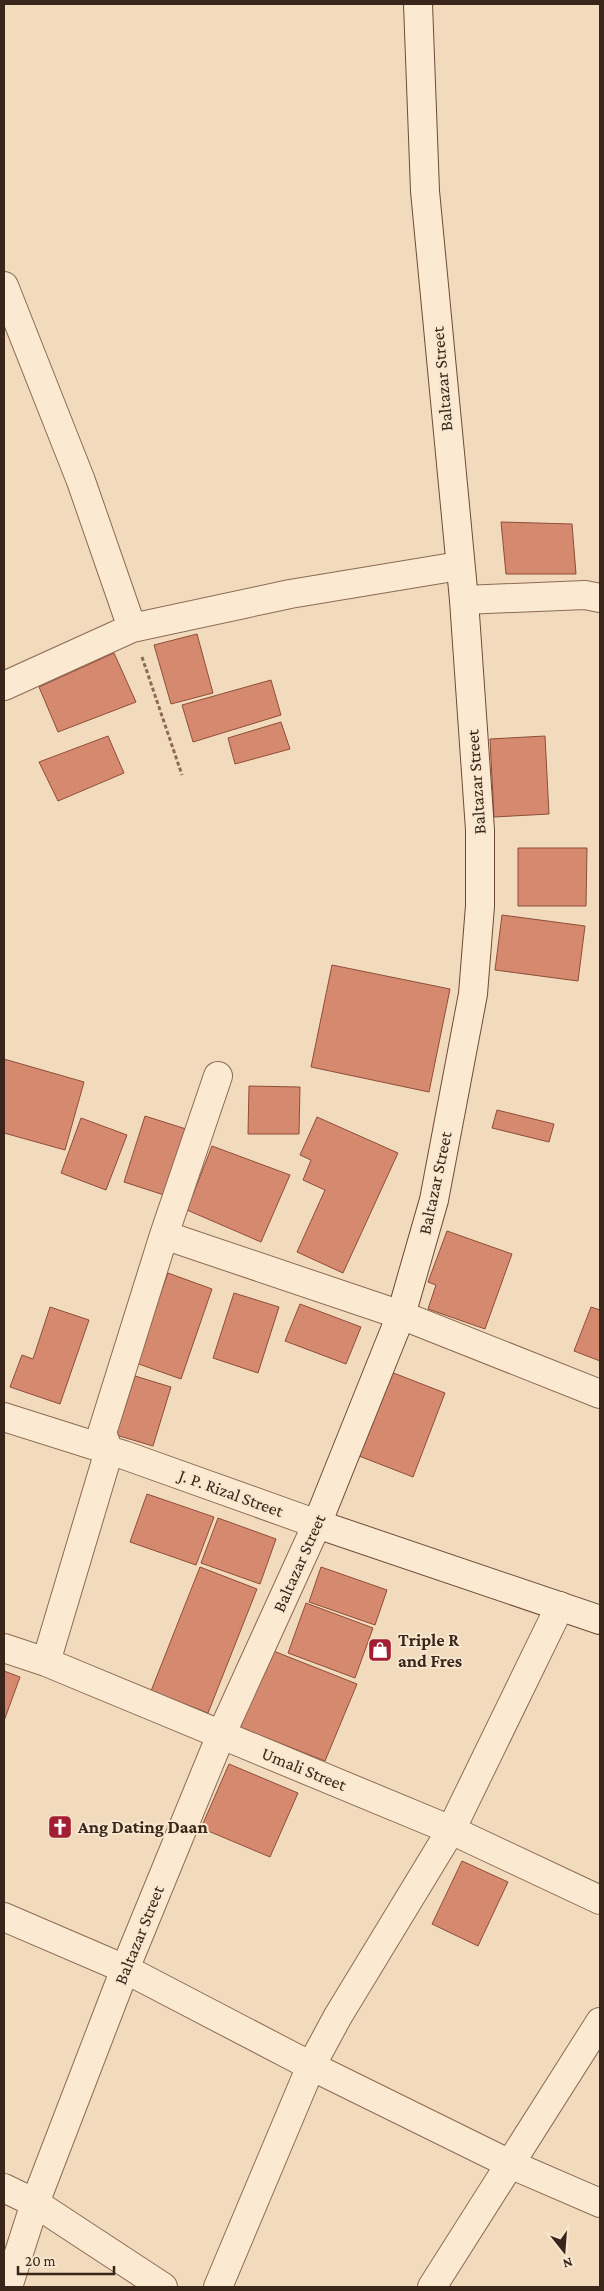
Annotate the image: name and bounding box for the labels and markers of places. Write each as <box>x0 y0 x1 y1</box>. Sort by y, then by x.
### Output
place label: Triple R and Fres <box>398 1630 462 1671</box>
shop icon: Triple R and Fres <box>367 1637 393 1663</box>
church icon: Ang Dating Daan <box>47 1814 73 1840</box>
place label: Ang Dating Daan <box>77 1817 208 1837</box>

